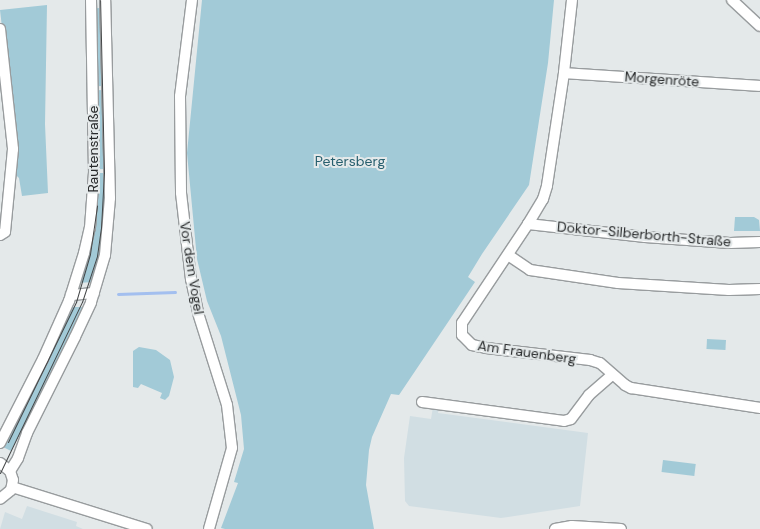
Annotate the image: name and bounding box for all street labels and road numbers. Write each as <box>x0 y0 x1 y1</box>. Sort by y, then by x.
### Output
street label: Morgenröte <box>624 68 700 90</box>
street label: Rautenstraße <box>85 105 101 193</box>
street label: Doktor-Silberborth-Straße <box>556 218 732 250</box>
street label: Vor dem Vogel <box>176 220 208 316</box>
street label: Am Frauenberg <box>477 337 577 367</box>

